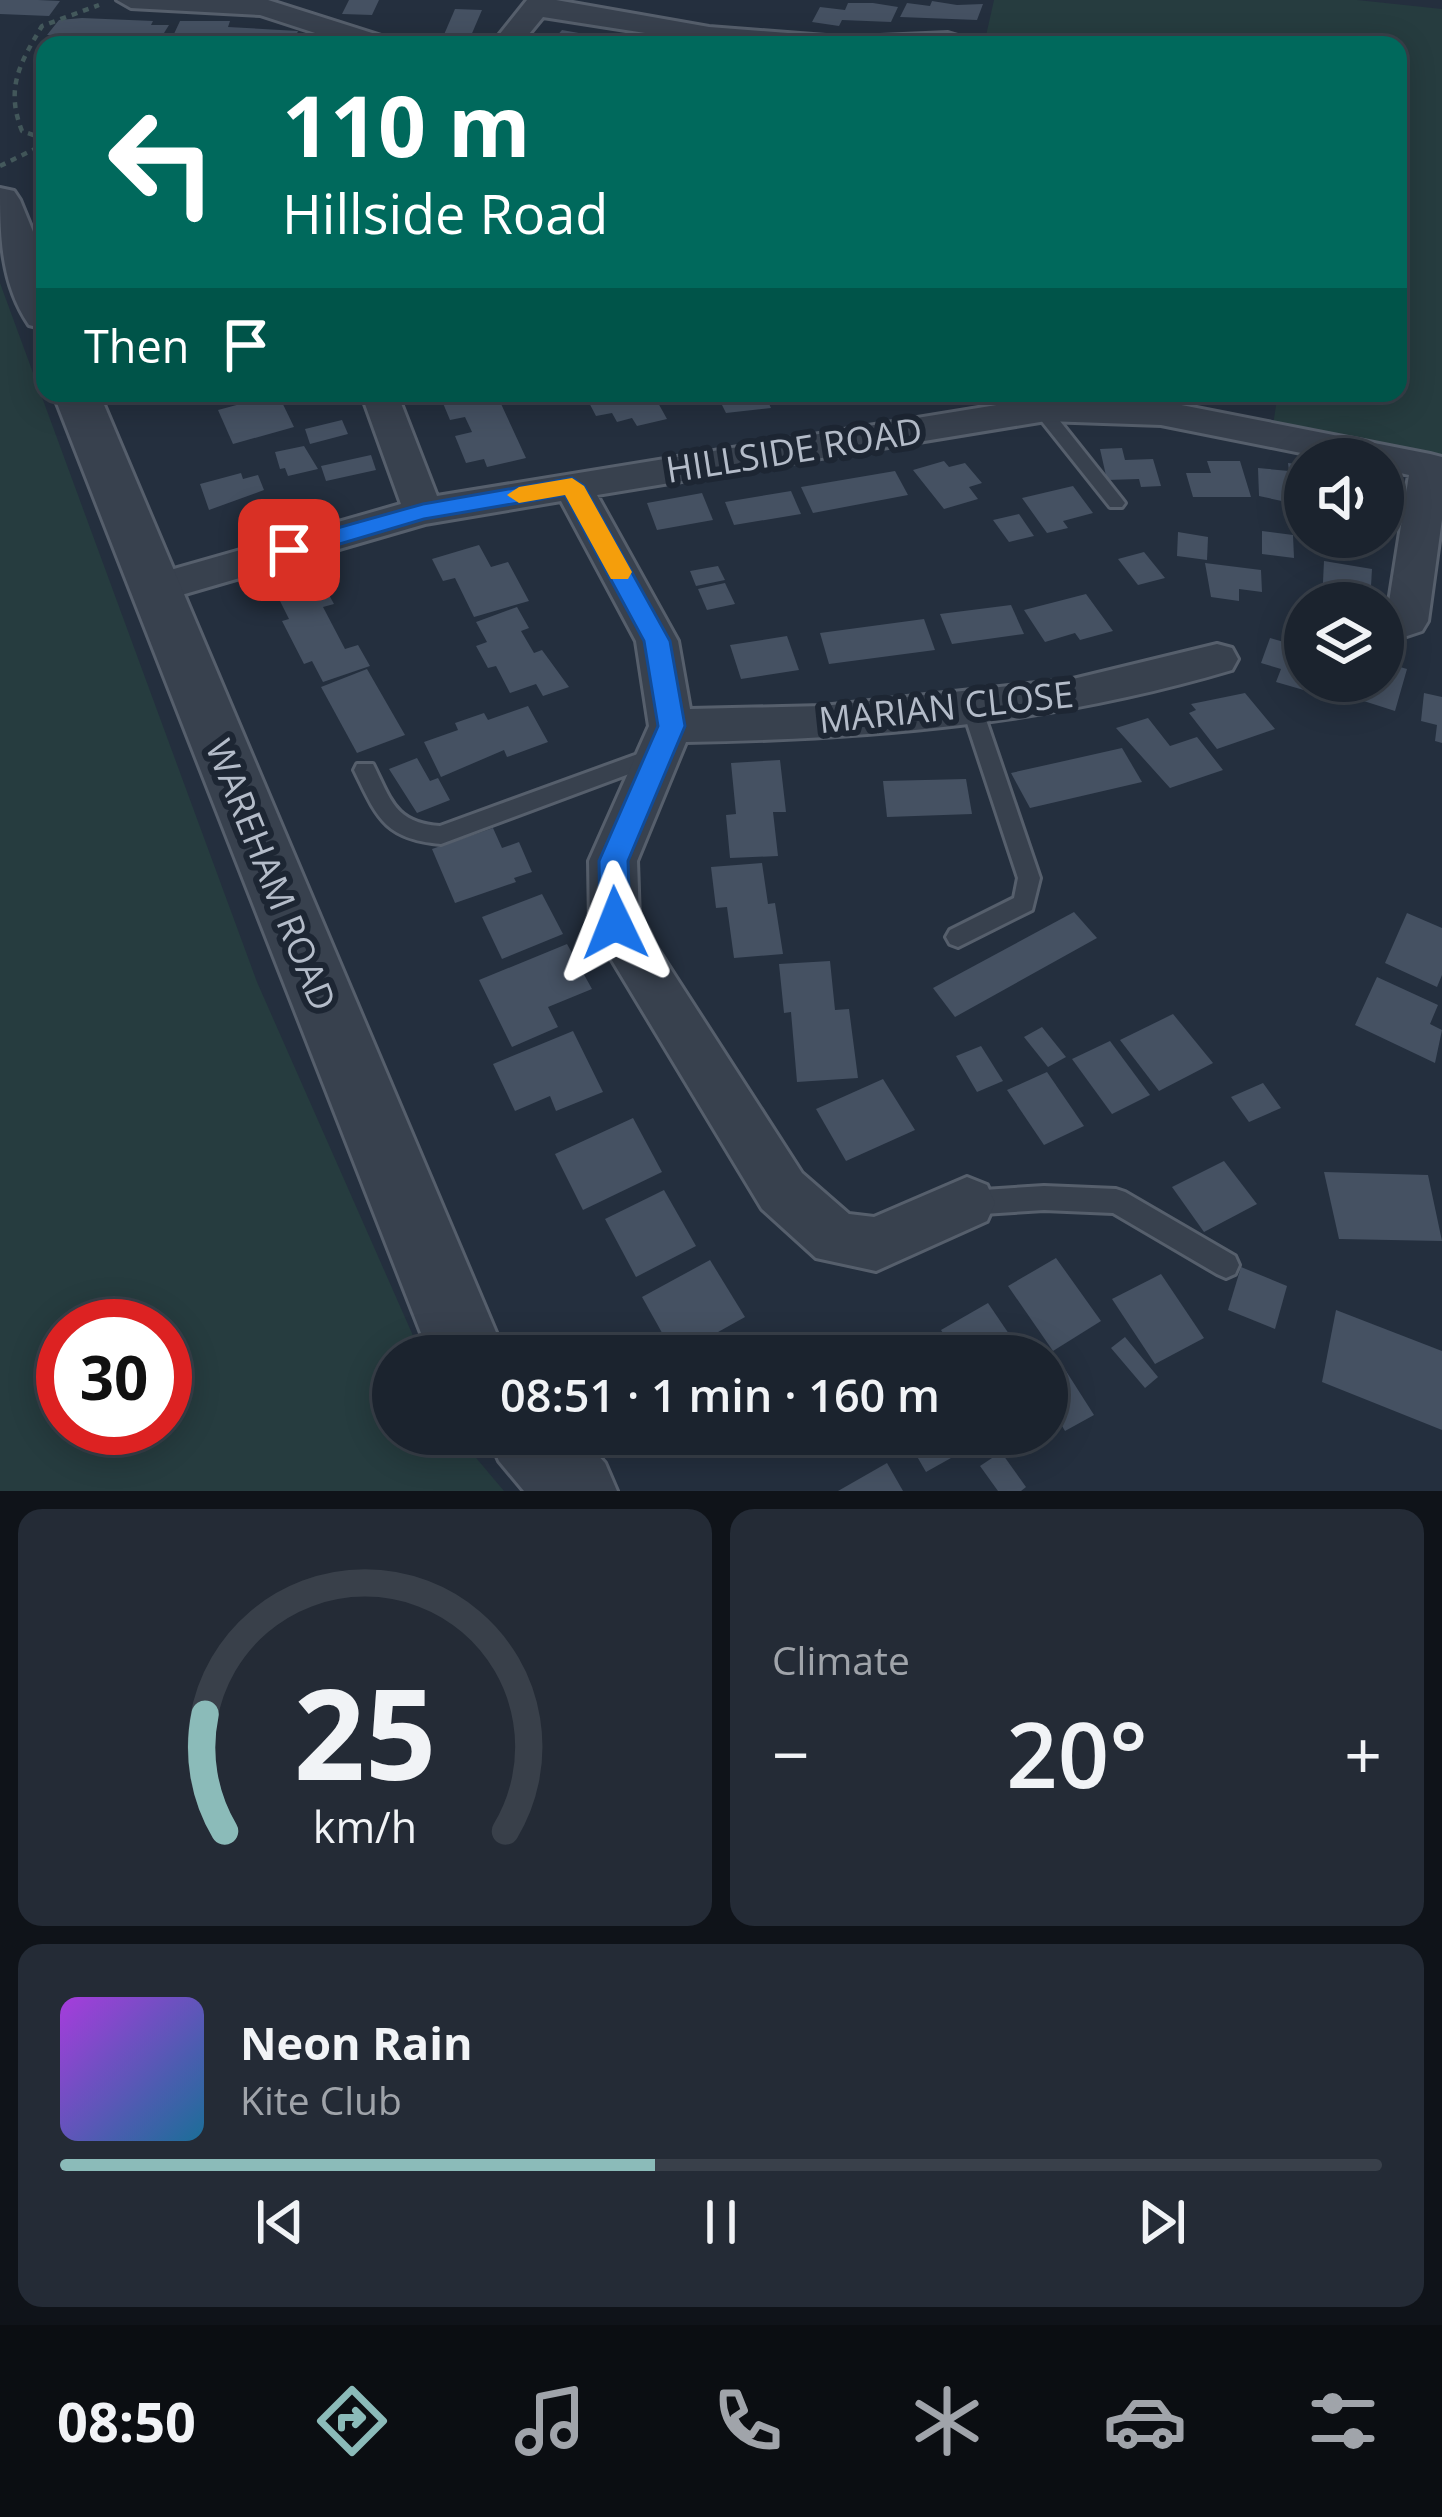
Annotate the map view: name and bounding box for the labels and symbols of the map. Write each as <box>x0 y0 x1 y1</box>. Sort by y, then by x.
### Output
street label: HILLSIDE ROAD <box>662 405 925 494</box>
pin <box>238 499 340 601</box>
street label: MARIAN CLOSE <box>816 669 1076 744</box>
street label: WAREHAM ROAD <box>195 732 348 1018</box>
position arrow <box>552 860 678 986</box>
speed limit sign: 30 <box>36 1299 192 1455</box>

